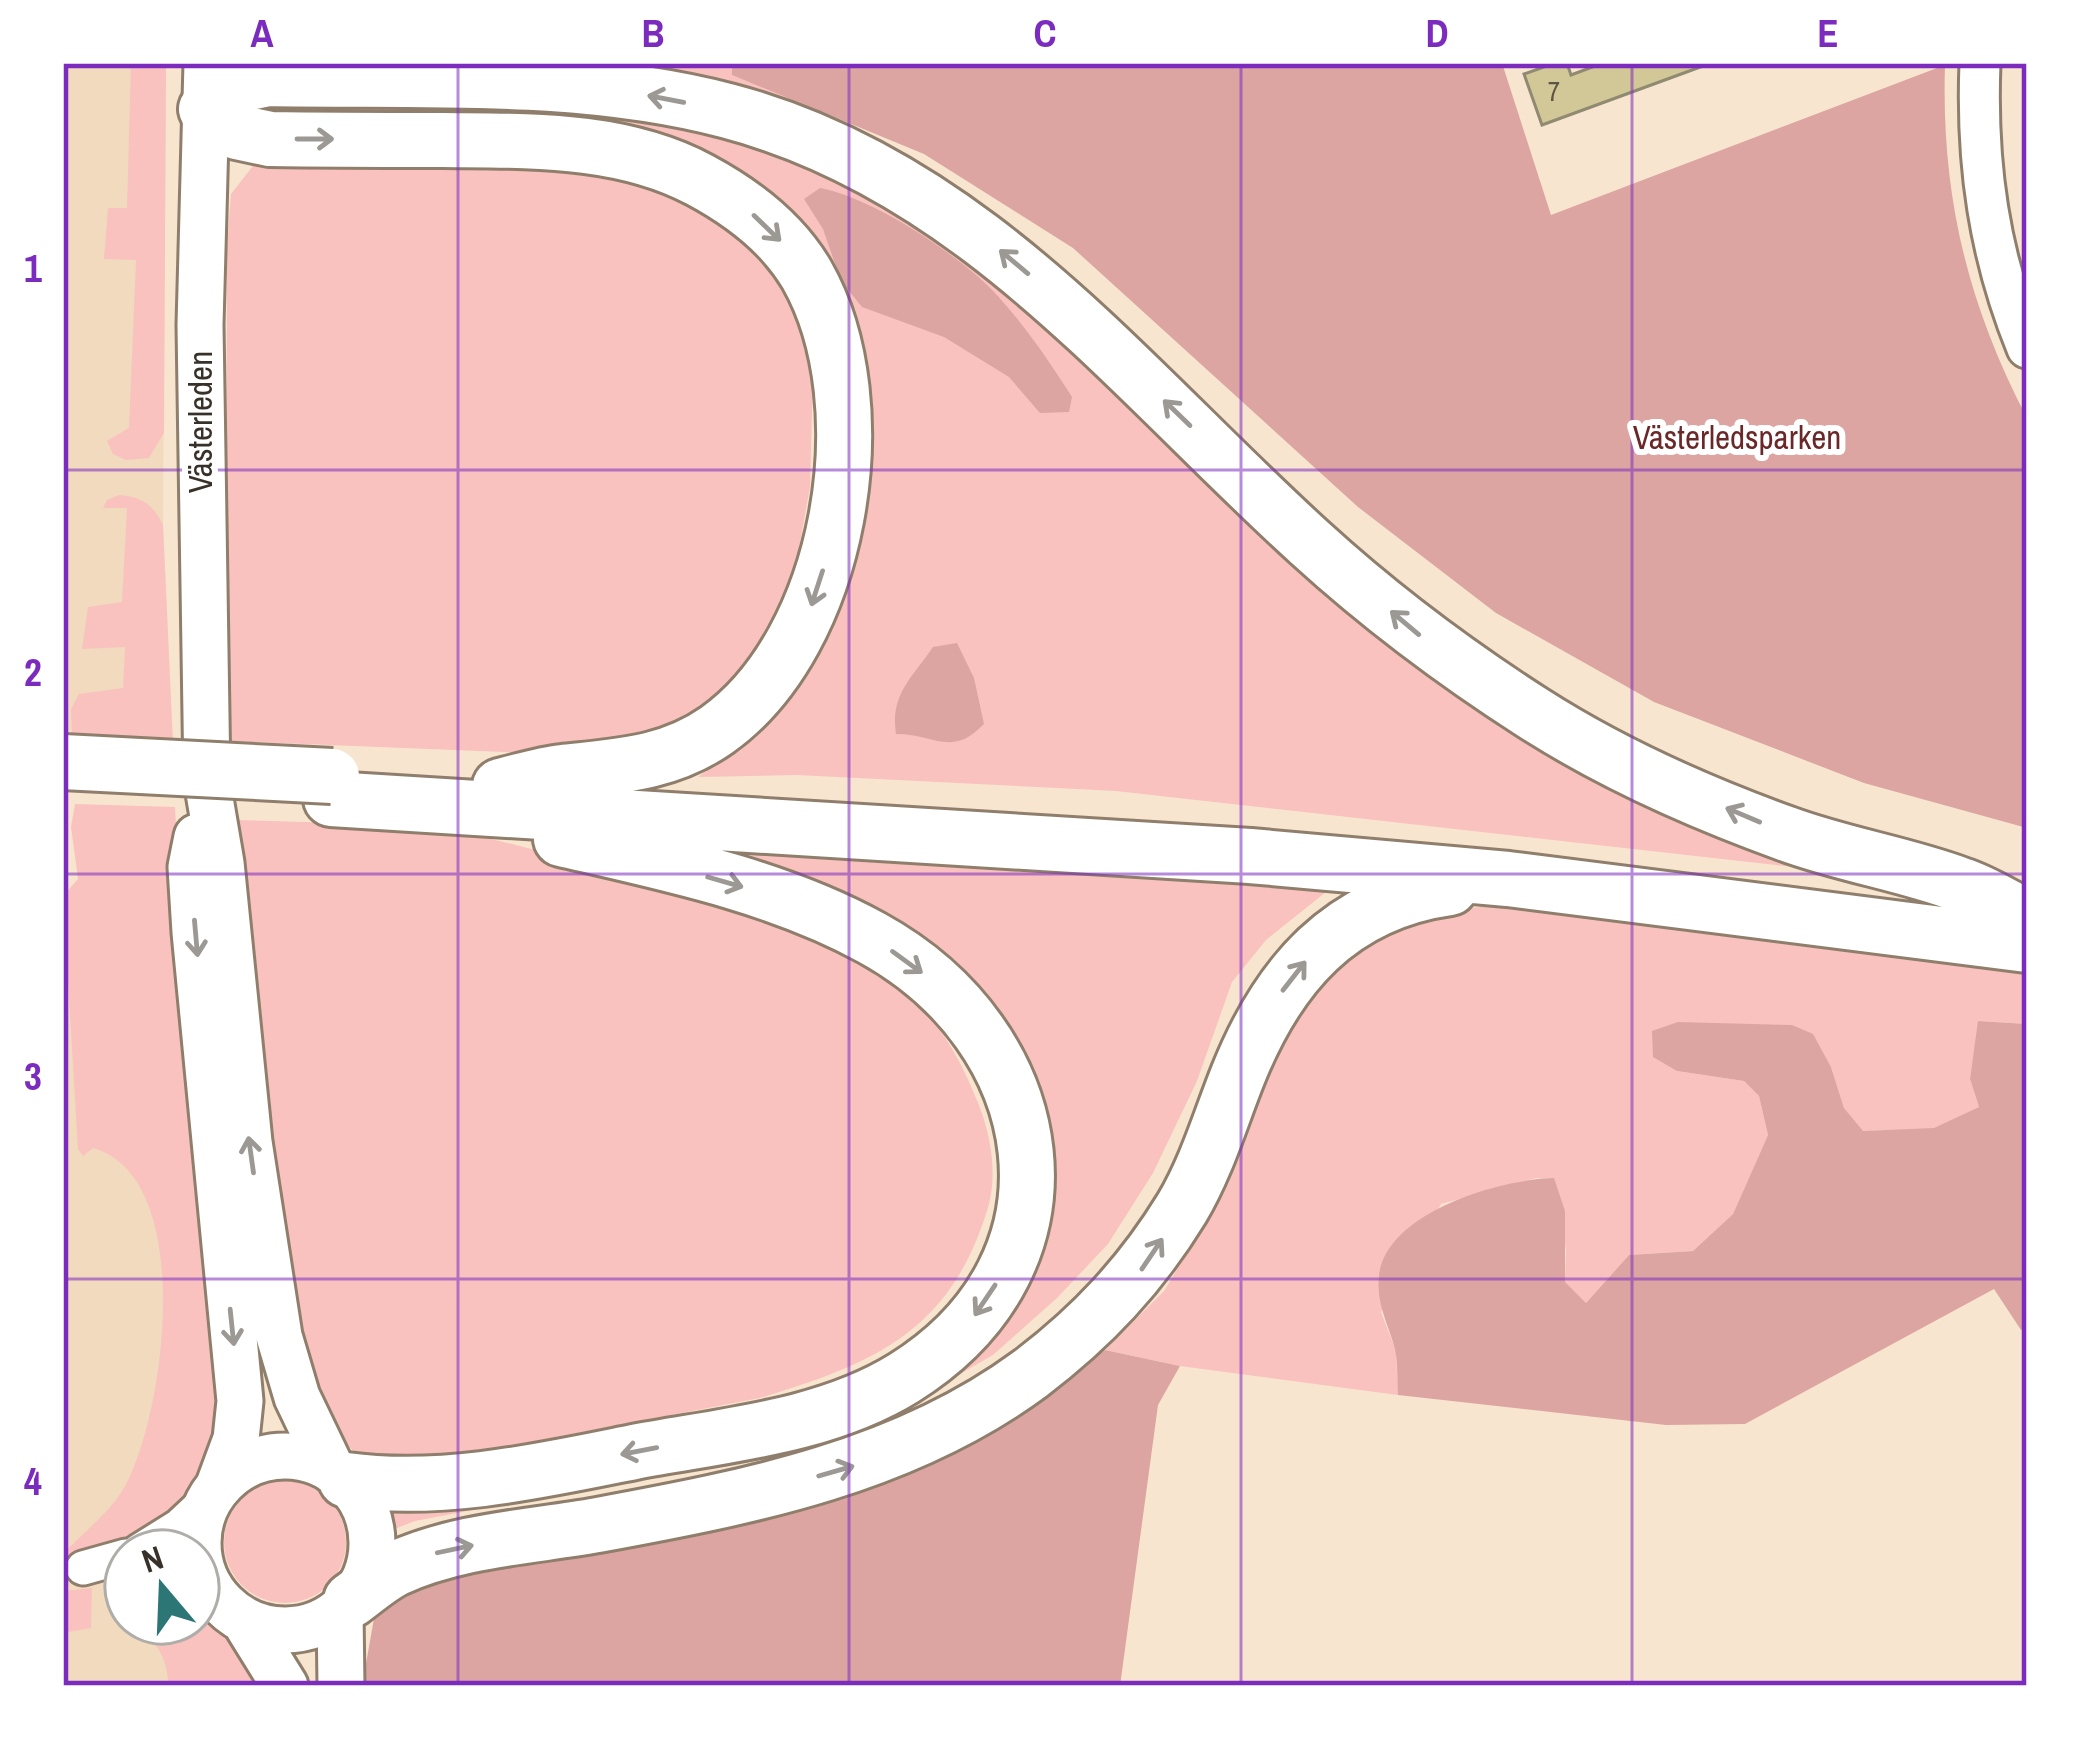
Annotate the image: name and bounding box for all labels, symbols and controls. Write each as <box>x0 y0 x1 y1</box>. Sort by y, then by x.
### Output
text: A <box>250 7 274 59</box>
text: B <box>641 7 665 59</box>
text: C <box>1033 7 1057 59</box>
text: D <box>1425 7 1449 59</box>
text: E <box>1817 7 1839 59</box>
house number: 7 <box>1548 73 1560 109</box>
one-way arrow <box>647 87 686 109</box>
one-way arrow <box>295 128 334 151</box>
one-way arrow <box>752 214 781 242</box>
text: 1 <box>24 242 42 294</box>
one-way arrow <box>999 249 1030 277</box>
street label: Västerleden <box>178 351 222 493</box>
one-way arrow <box>1163 399 1192 428</box>
park label: Västerledsparken <box>1633 415 1841 459</box>
one-way arrow <box>805 568 827 606</box>
one-way arrow <box>1390 609 1421 637</box>
text: 2 <box>24 646 42 698</box>
one-way arrow <box>1725 803 1762 824</box>
one-way arrow <box>706 872 744 894</box>
one-way arrow <box>185 918 208 957</box>
one-way arrow <box>890 949 923 974</box>
one-way arrow <box>1280 960 1307 992</box>
text: 3 <box>24 1050 42 1102</box>
one-way arrow <box>239 1136 262 1175</box>
one-way arrow <box>1139 1237 1164 1271</box>
one-way arrow <box>973 1283 998 1316</box>
one-way arrow <box>221 1306 244 1345</box>
one-way arrow <box>620 1441 659 1463</box>
text: 4 <box>24 1455 42 1507</box>
one-way arrow <box>816 1459 854 1481</box>
north arrow <box>102 1527 222 1647</box>
text: N <box>136 1535 169 1583</box>
one-way arrow <box>435 1537 473 1560</box>

